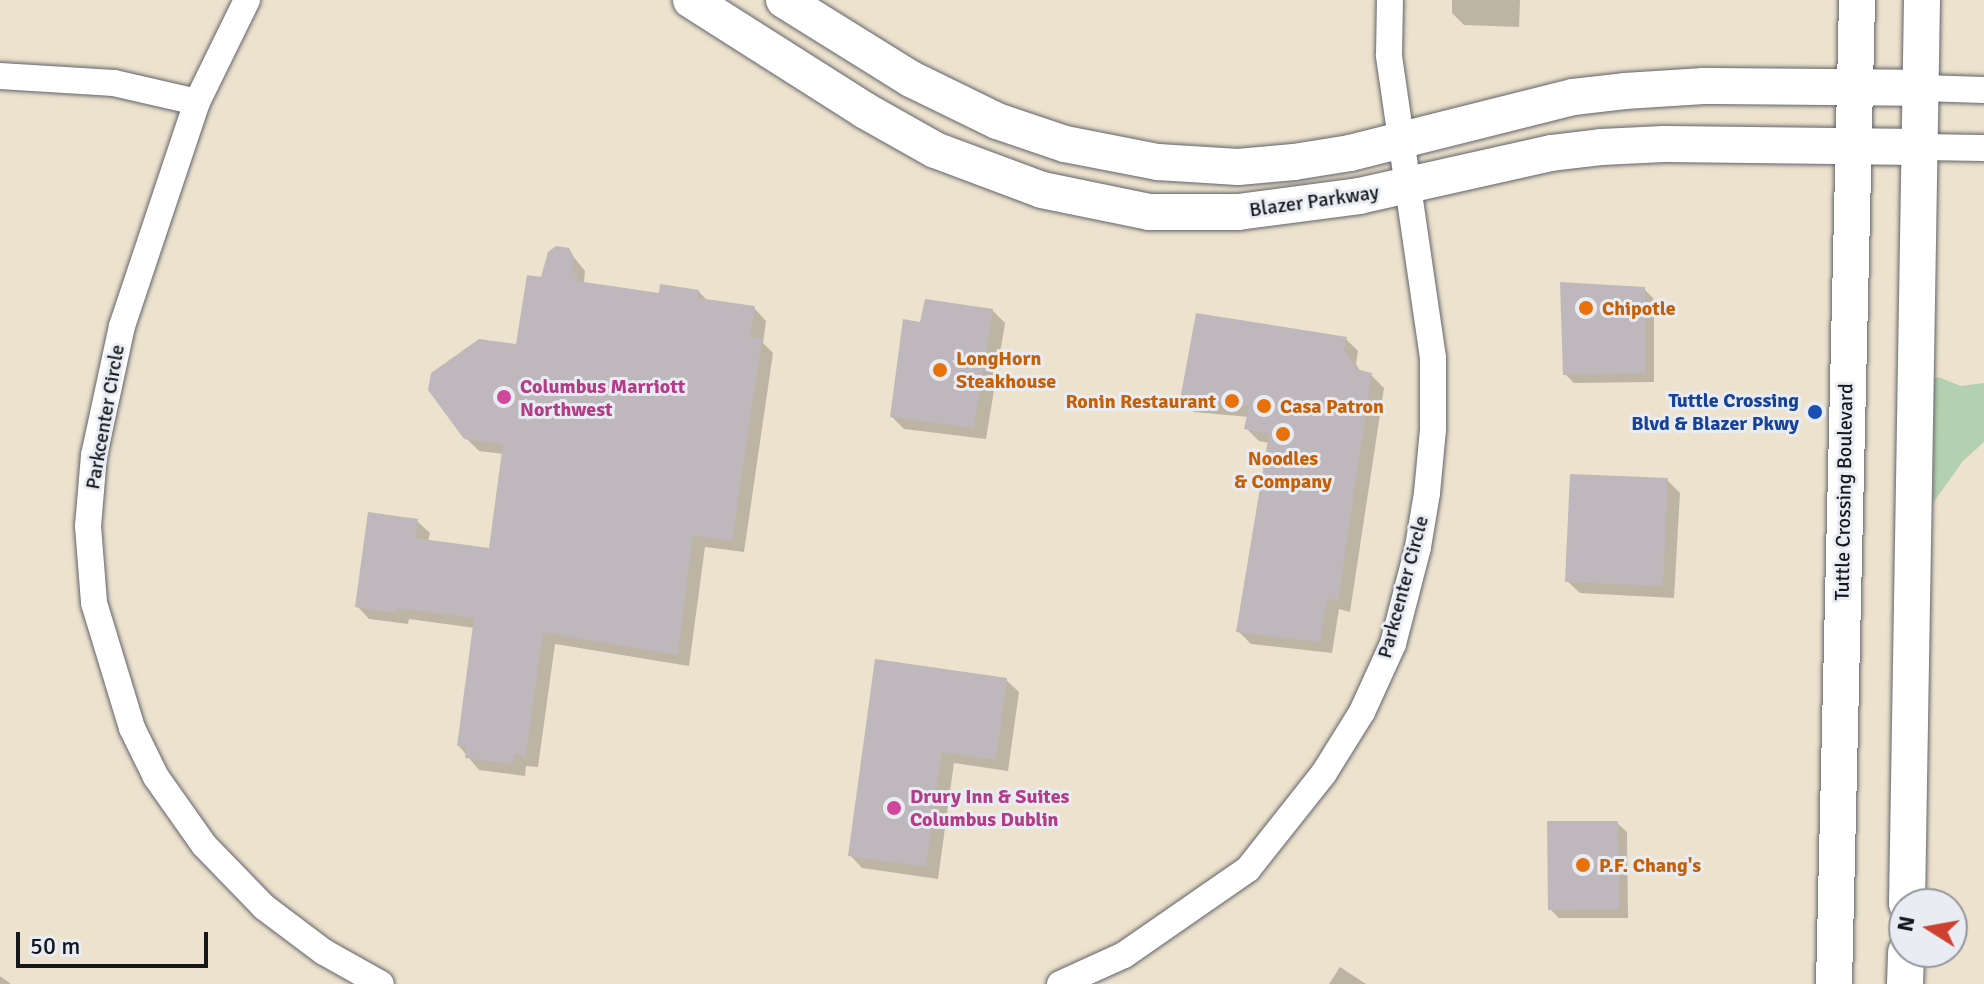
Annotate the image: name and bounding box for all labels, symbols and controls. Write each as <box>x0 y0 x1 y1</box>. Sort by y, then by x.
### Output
street label: Blazer Parkway <box>1248 180 1380 222</box>
place label: Chipotle <box>1602 296 1676 320</box>
marker: Chipotle <box>1577 299 1595 317</box>
street label: Parkcenter Circle <box>80 343 130 491</box>
place label: LongHorn Steakhouse <box>956 346 1056 393</box>
marker: LongHorn Steakhouse <box>931 361 949 379</box>
place label: Columbus Marriott Northwest <box>520 374 685 421</box>
street label: Tuttle Crossing Boulevard <box>1830 383 1858 601</box>
marker: Columbus Marriott Northwest <box>495 388 513 406</box>
place label: Tuttle Crossing Blvd & Blazer Pkwy <box>1631 388 1799 435</box>
place label: Ronin Restaurant <box>1065 389 1216 413</box>
marker: Ronin Restaurant <box>1223 392 1241 410</box>
place label: Casa Patron <box>1280 394 1384 418</box>
marker: Casa Patron <box>1255 397 1273 415</box>
marker: Tuttle Crossing Blvd & Blazer Pkwy <box>1806 403 1824 421</box>
marker: Noodles & Company <box>1274 425 1292 443</box>
place label: Noodles & Company <box>1234 446 1332 493</box>
street label: Parkcenter Circle <box>1372 513 1434 661</box>
place label: Drury Inn & Suites Columbus Dublin <box>910 784 1069 831</box>
marker: Drury Inn & Suites Columbus Dublin <box>885 799 903 817</box>
place label: P.F. Chang's <box>1599 853 1701 877</box>
marker: P.F. Chang's <box>1574 856 1592 874</box>
north arrow <box>1888 888 1968 968</box>
text: N <box>1891 914 1921 934</box>
scale bar <box>20 916 212 966</box>
text: 50 m <box>30 931 80 961</box>

